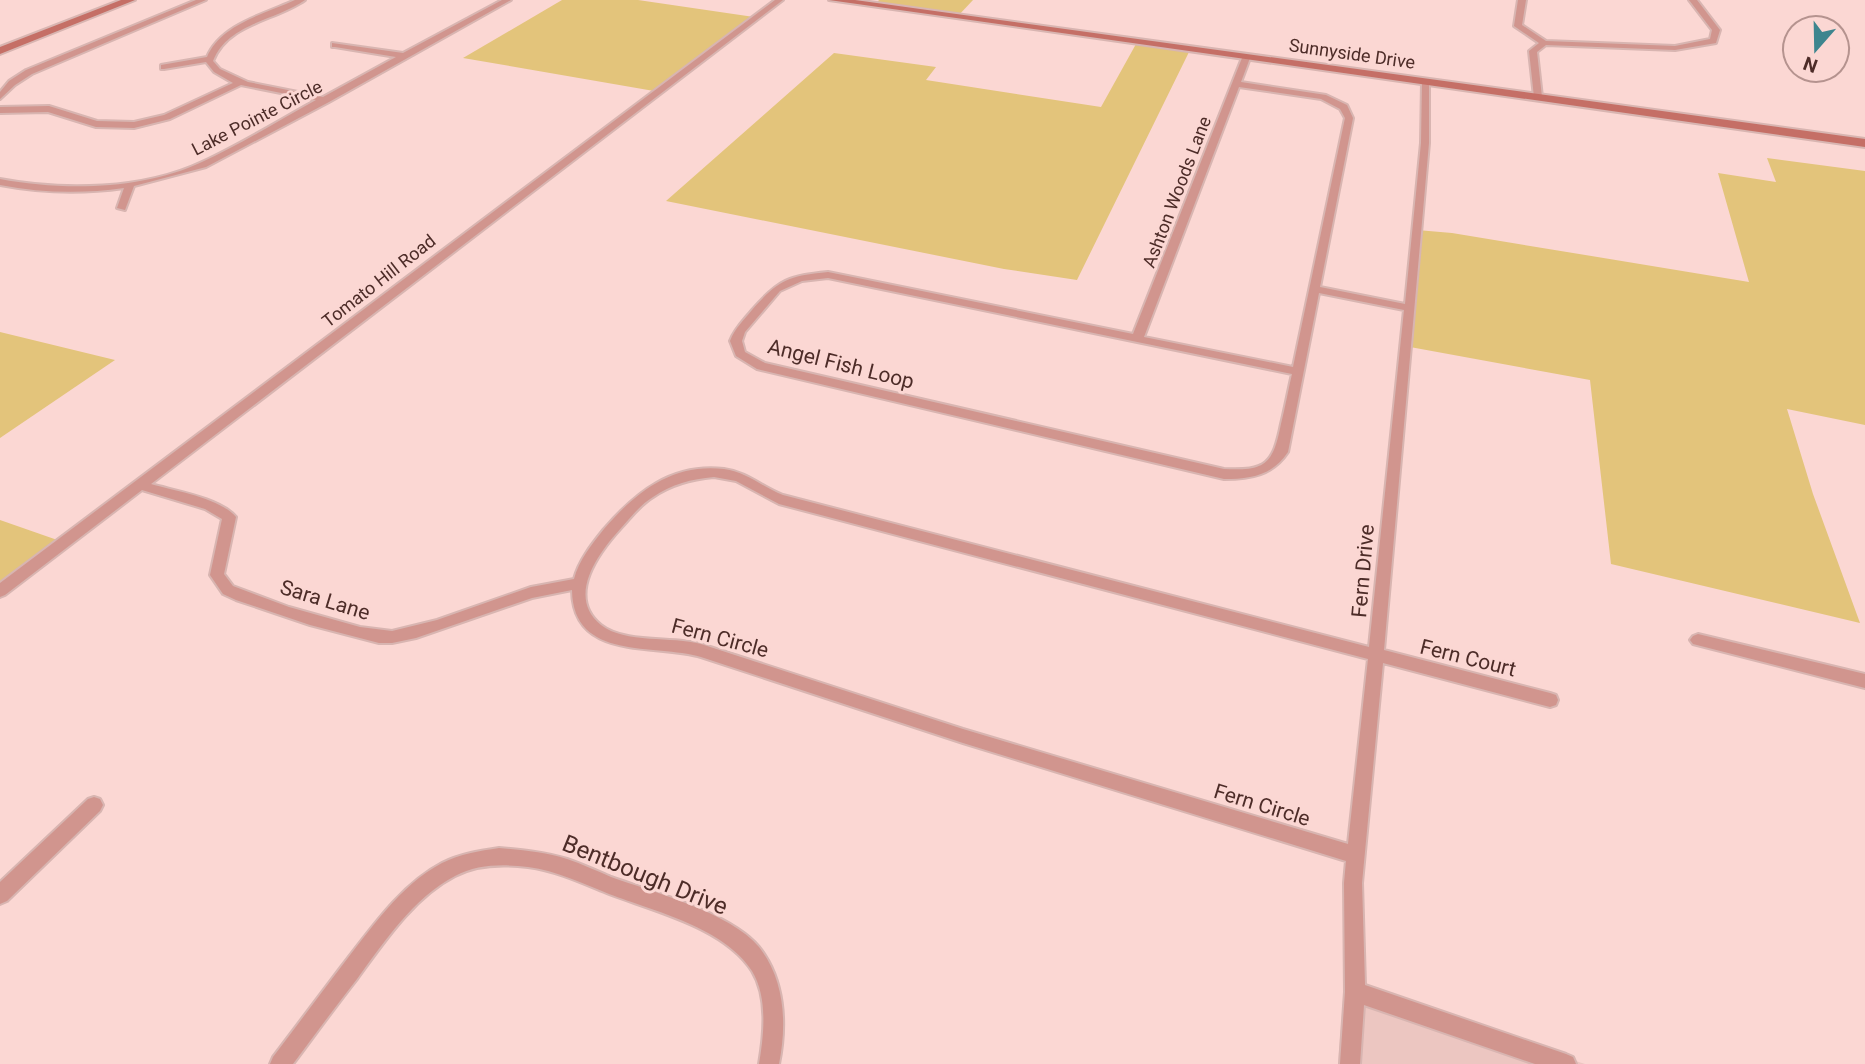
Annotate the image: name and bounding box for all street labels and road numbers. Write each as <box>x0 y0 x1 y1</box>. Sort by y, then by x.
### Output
street label: Sunnyside Drive <box>1288 34 1417 73</box>
street label: Lake Pointe Circle <box>188 76 325 159</box>
street label: Ashton Woods Lane <box>1138 113 1215 270</box>
street label: Tomato Hill Road <box>318 230 439 331</box>
street label: Angel Fish Loop <box>765 334 917 394</box>
street label: Fern Drive <box>1347 523 1379 619</box>
street label: Sara Lane <box>277 575 373 625</box>
street label: Fern Circle <box>669 614 771 662</box>
street label: Fern Court <box>1417 634 1519 682</box>
street label: Fern Circle <box>1211 779 1313 831</box>
street label: Bentbough Drive <box>558 829 732 921</box>

